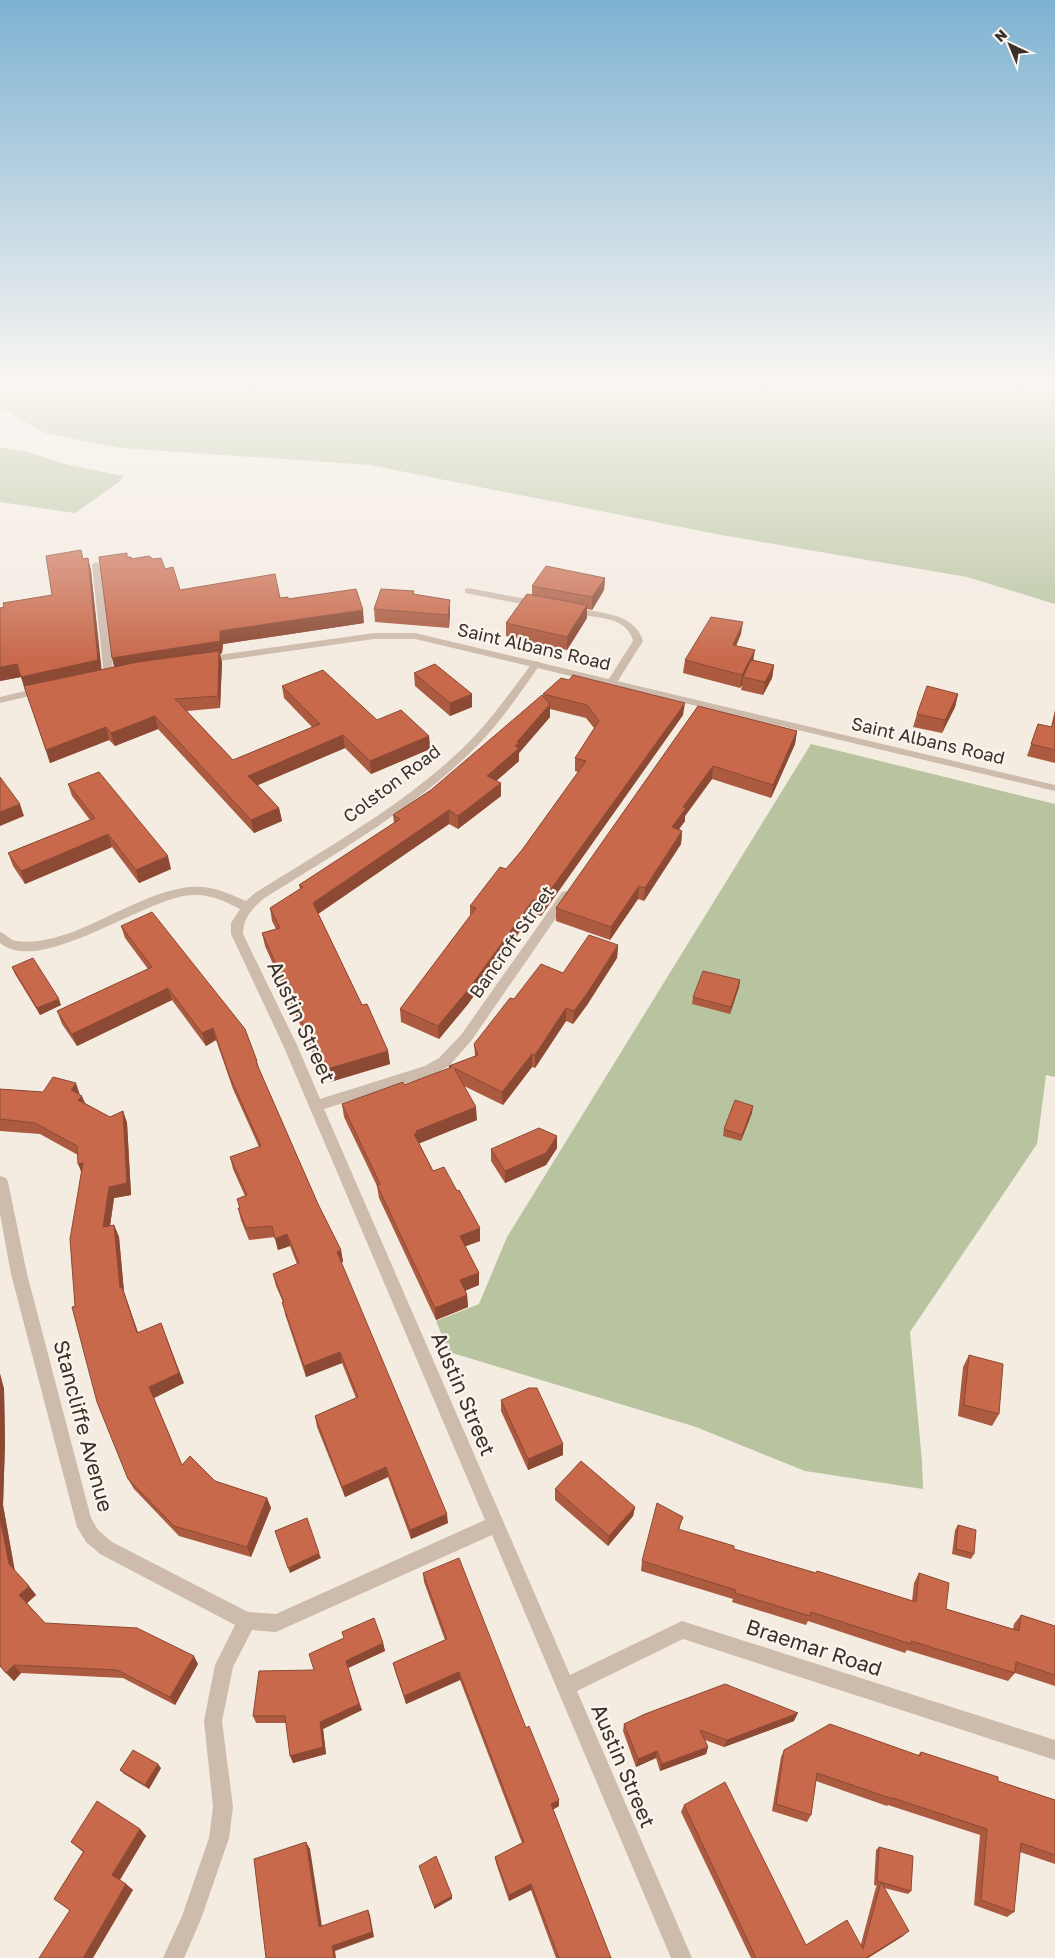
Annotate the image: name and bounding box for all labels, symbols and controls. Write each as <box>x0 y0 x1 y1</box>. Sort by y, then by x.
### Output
north arrow <box>985 20 1035 70</box>
text: N <box>991 25 1010 45</box>
street label: Saint Albans Road <box>455 618 613 674</box>
street label: Saint Albans Road <box>849 712 1007 768</box>
street label: Colston Road <box>338 740 444 827</box>
street label: Bancroft Street <box>464 881 558 1002</box>
street label: Austin Street <box>262 956 342 1087</box>
street label: Austin Street <box>426 1328 502 1459</box>
street label: Stancliffe Avenue <box>49 1337 119 1515</box>
street label: Braemar Road <box>743 1613 886 1681</box>
street label: Austin Street <box>586 1700 662 1831</box>

